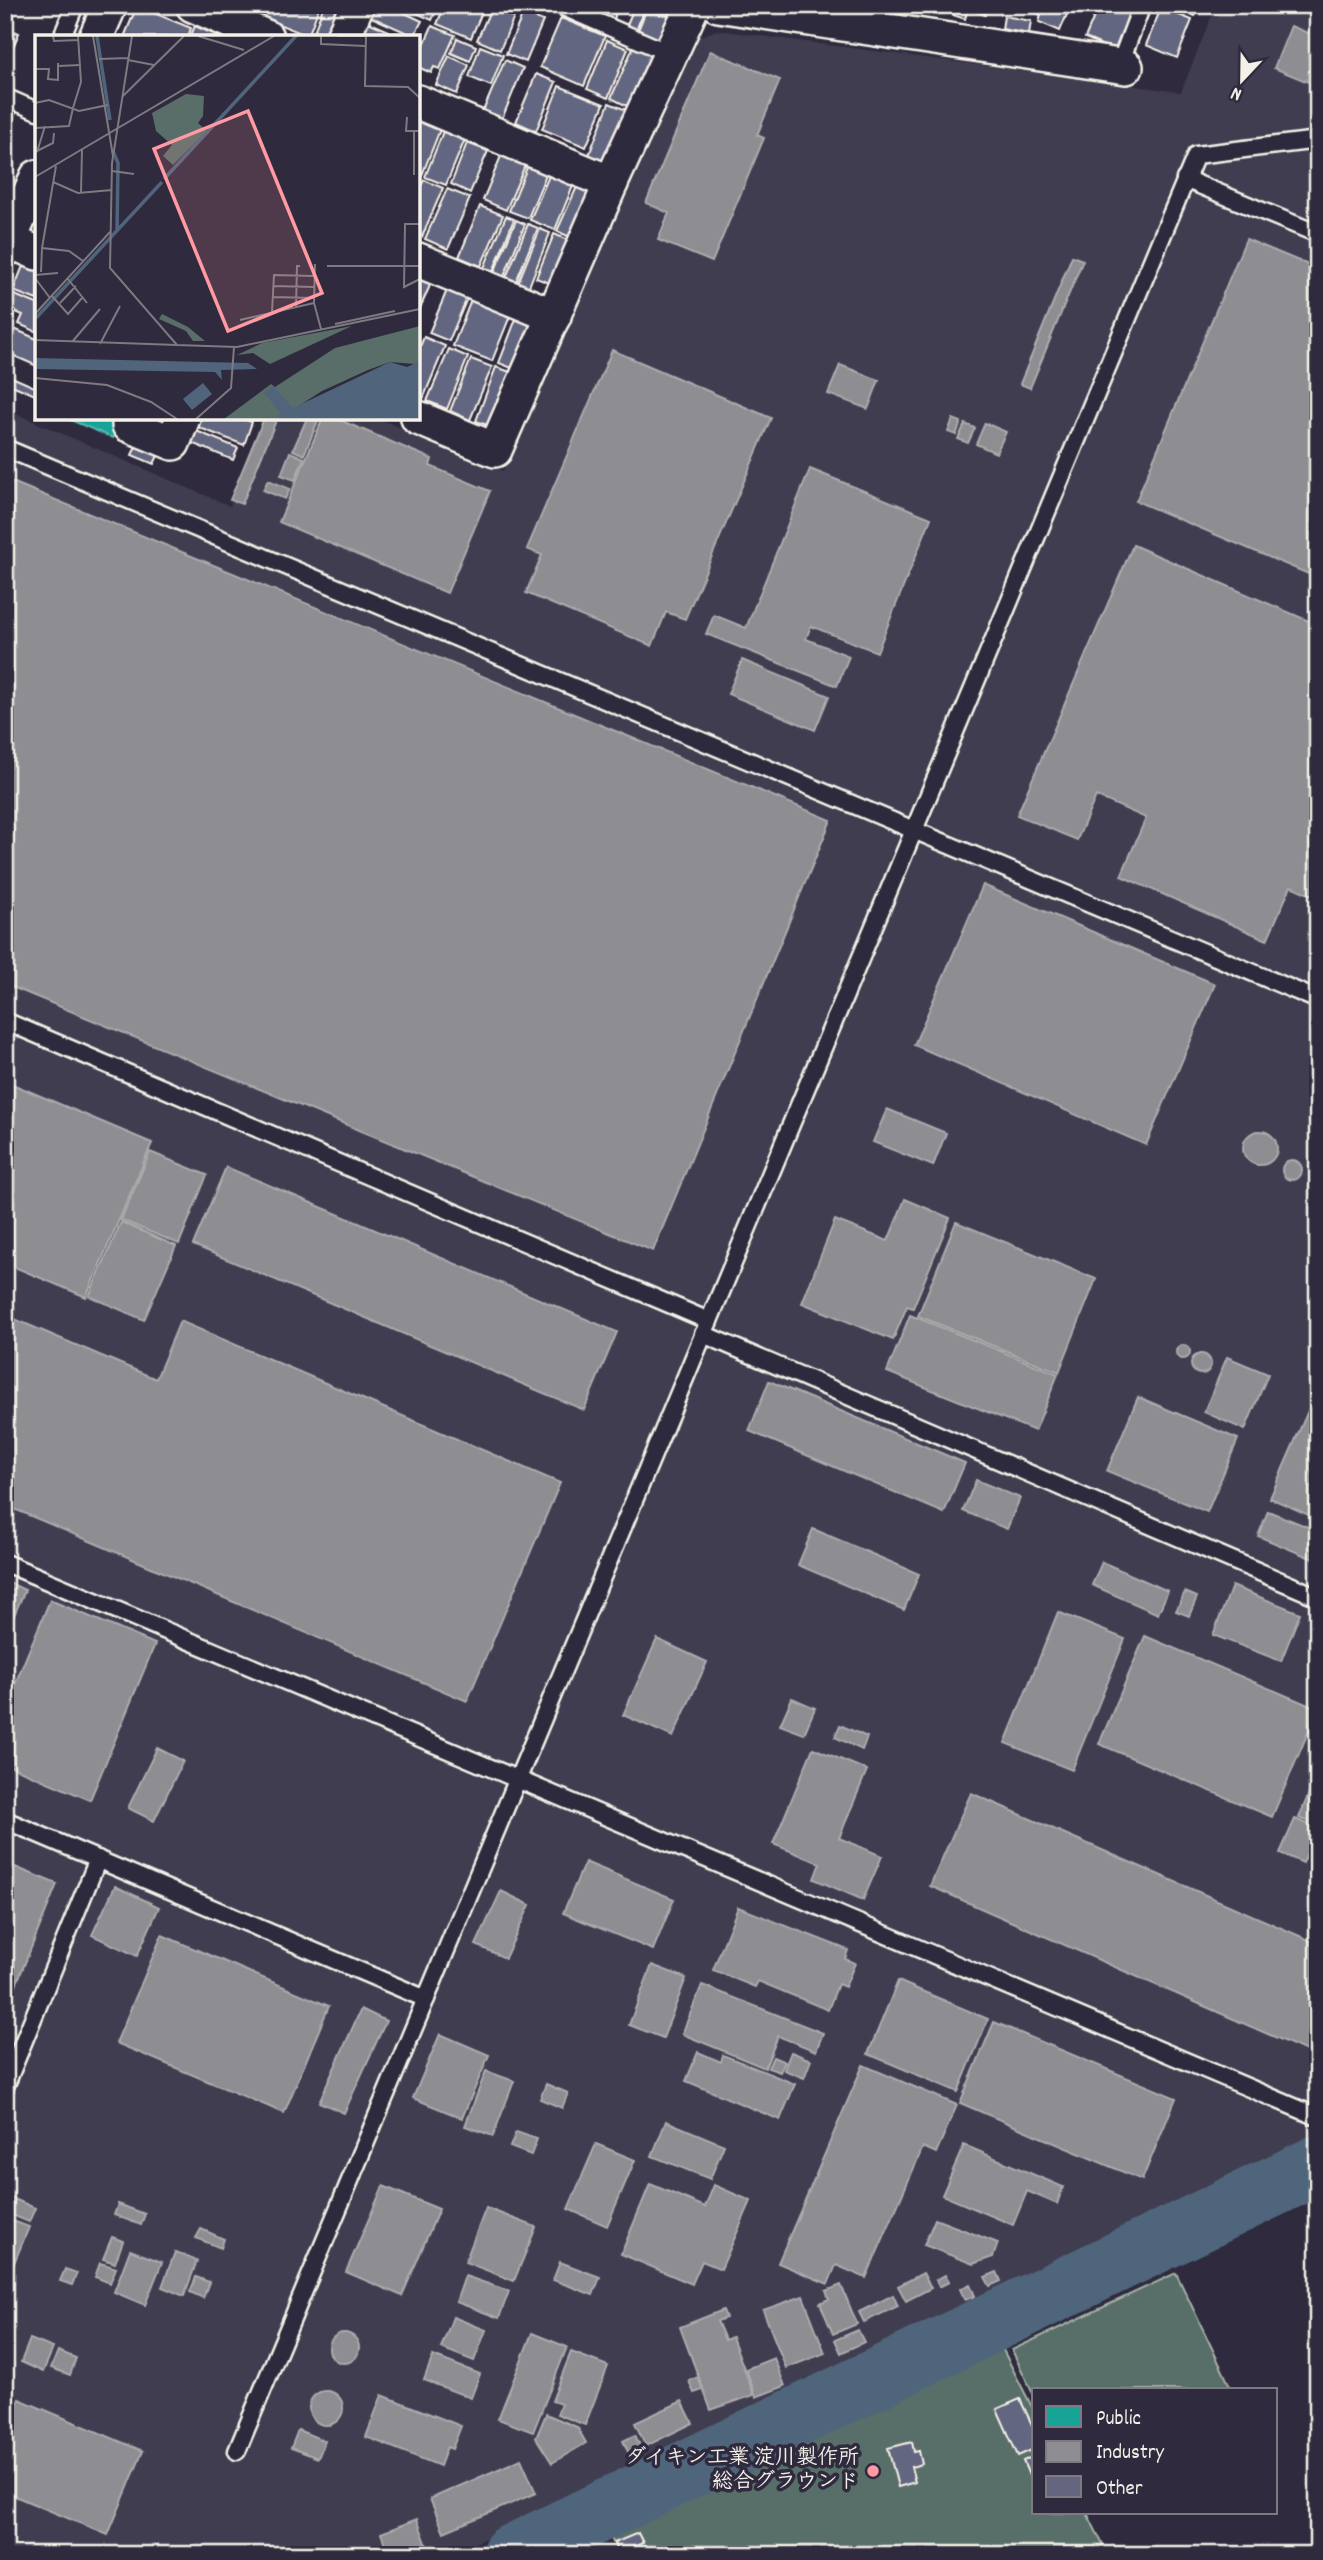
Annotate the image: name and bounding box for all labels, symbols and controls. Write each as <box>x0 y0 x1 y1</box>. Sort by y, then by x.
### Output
inset map <box>35 35 420 420</box>
north arrow <box>1208 46 1278 116</box>
text: N <box>1228 78 1246 107</box>
legend <box>1032 2388 1278 2514</box>
text: Public <box>1096 2405 1141 2435</box>
text: Industry <box>1096 2439 1164 2469</box>
place label: ダイキン工業 淀川製作所 総合グラウンド <box>625 2444 859 2498</box>
marker: ダイキン工業 淀川製作所 総合グラウンド <box>865 2463 881 2479</box>
text: Other <box>1096 2475 1143 2505</box>

